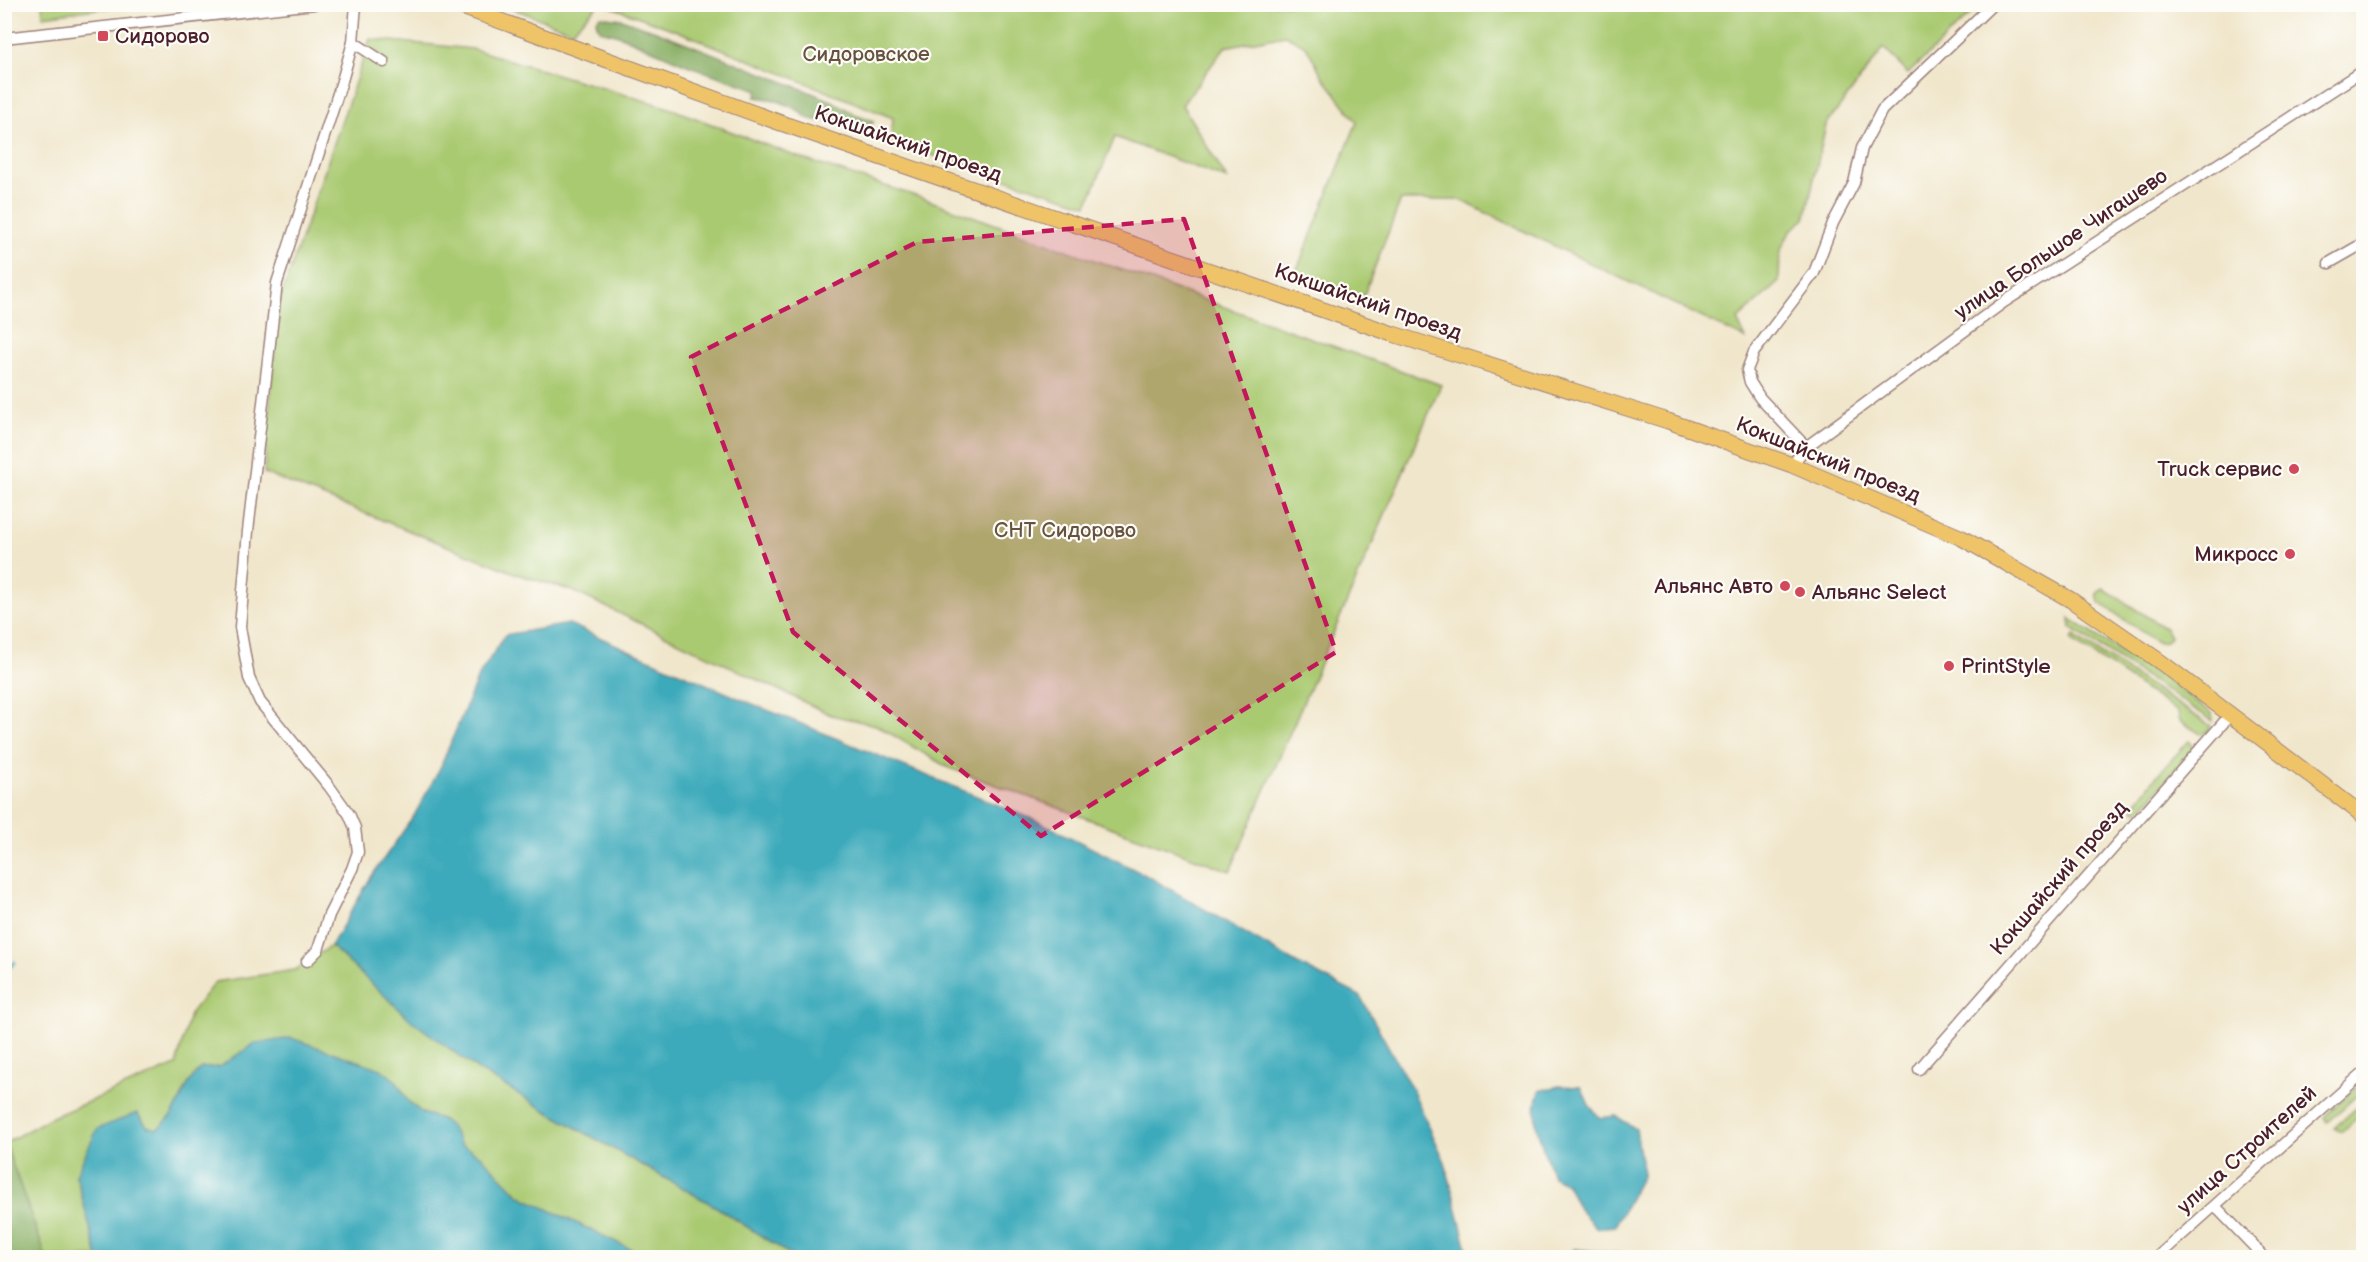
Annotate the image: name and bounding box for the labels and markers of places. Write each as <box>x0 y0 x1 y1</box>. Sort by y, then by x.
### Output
place label: Сидорово <box>115 24 209 49</box>
marker: Сидорово <box>96 29 110 43</box>
place label: Truck сервис <box>2157 457 2282 482</box>
marker: Truck сервис <box>2287 462 2301 476</box>
place label: Микросс <box>2194 542 2278 567</box>
marker: Микросс <box>2283 547 2297 561</box>
place label: Альянс Авто <box>1653 574 1773 599</box>
marker: Альянс Авто <box>1778 579 1792 593</box>
place label: Альянс Select <box>1811 580 1947 605</box>
marker: Альянс Select <box>1793 585 1807 599</box>
place label: PrintStyle <box>1961 654 2051 679</box>
marker: PrintStyle <box>1942 659 1956 673</box>

